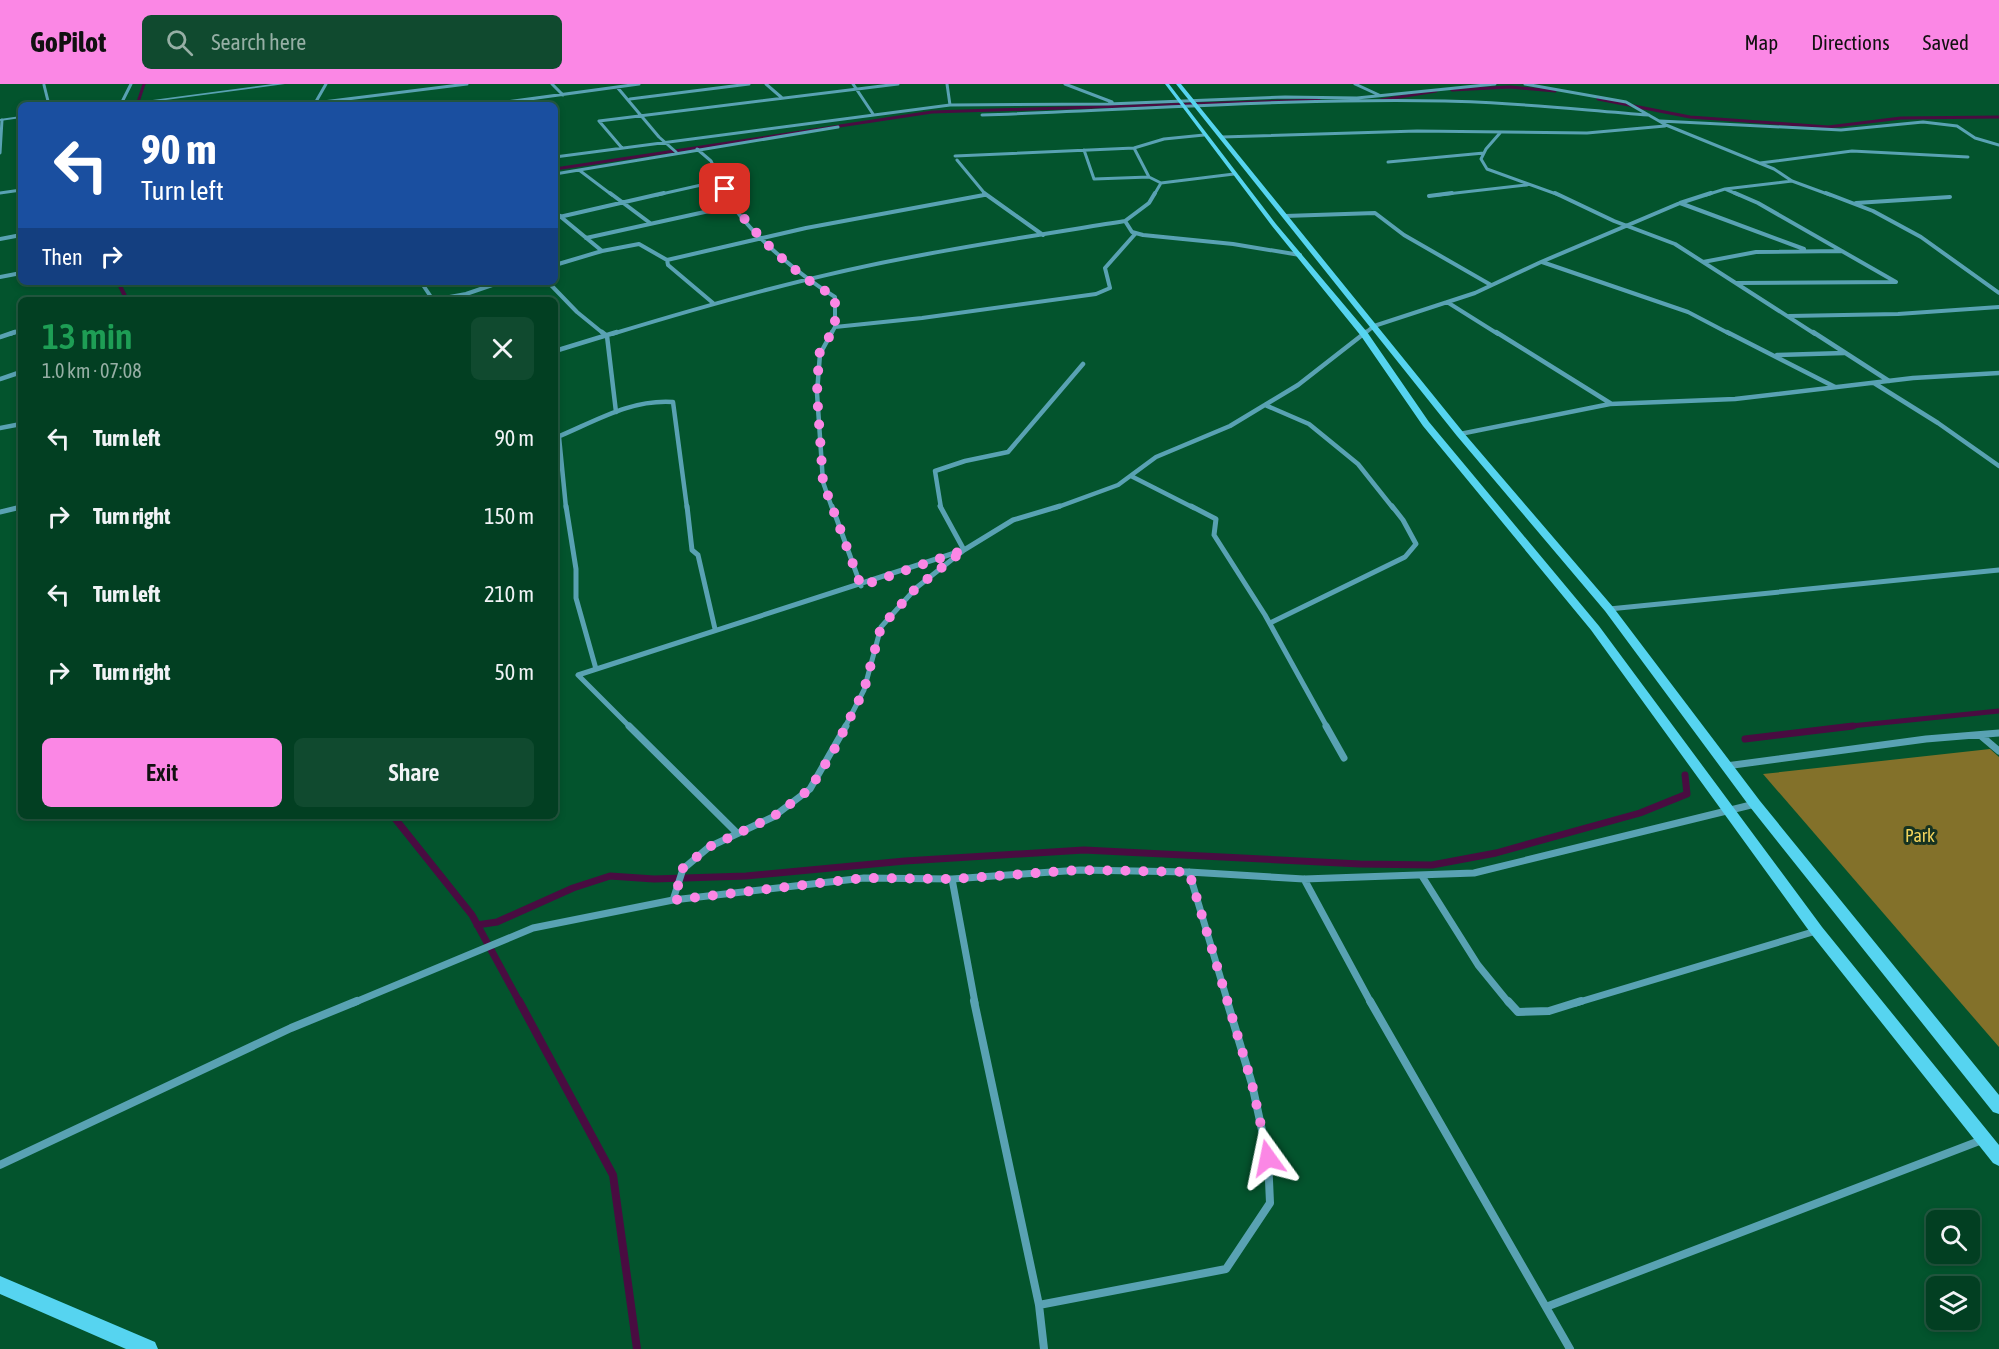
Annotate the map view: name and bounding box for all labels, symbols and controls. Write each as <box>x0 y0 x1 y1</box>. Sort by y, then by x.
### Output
search box <box>142 15 562 69</box>
text: GoPilot <box>30 26 106 58</box>
icon: search <box>163 26 196 59</box>
text: Search here <box>211 29 306 55</box>
text: Map <box>1744 30 1778 54</box>
text: Directions <box>1811 30 1890 54</box>
text: Saved <box>1923 30 1969 54</box>
text: 90 m <box>141 125 216 173</box>
icon: left <box>42 126 120 204</box>
pin <box>699 163 750 214</box>
icon: arrive <box>708 172 741 205</box>
text: Turn left <box>141 175 224 206</box>
icon: right <box>95 240 128 273</box>
text: Then <box>42 244 83 270</box>
text: 13 min <box>42 315 132 357</box>
button: close <box>471 317 534 380</box>
text: 1.0 km · 07:08 <box>42 359 142 382</box>
icon: left <box>42 422 75 455</box>
text: Turn left <box>93 425 160 451</box>
text: 90 m <box>494 425 534 451</box>
icon: right <box>42 500 75 533</box>
text: Turn right <box>93 503 170 529</box>
text: 150 m <box>484 503 534 529</box>
icon: left <box>42 578 75 611</box>
text: Turn left <box>93 581 160 607</box>
text: 210 m <box>484 581 534 607</box>
icon: right <box>42 656 75 689</box>
text: Turn right <box>93 659 170 685</box>
text: 50 m <box>494 659 534 685</box>
button: Exit <box>42 738 282 807</box>
button: Share <box>294 738 534 807</box>
park label: Park <box>1905 825 1935 846</box>
position arrow <box>1236 1126 1300 1190</box>
map controls <box>1926 1210 1980 1330</box>
button: search <box>1926 1210 1980 1264</box>
button: layers <box>1926 1276 1980 1330</box>

